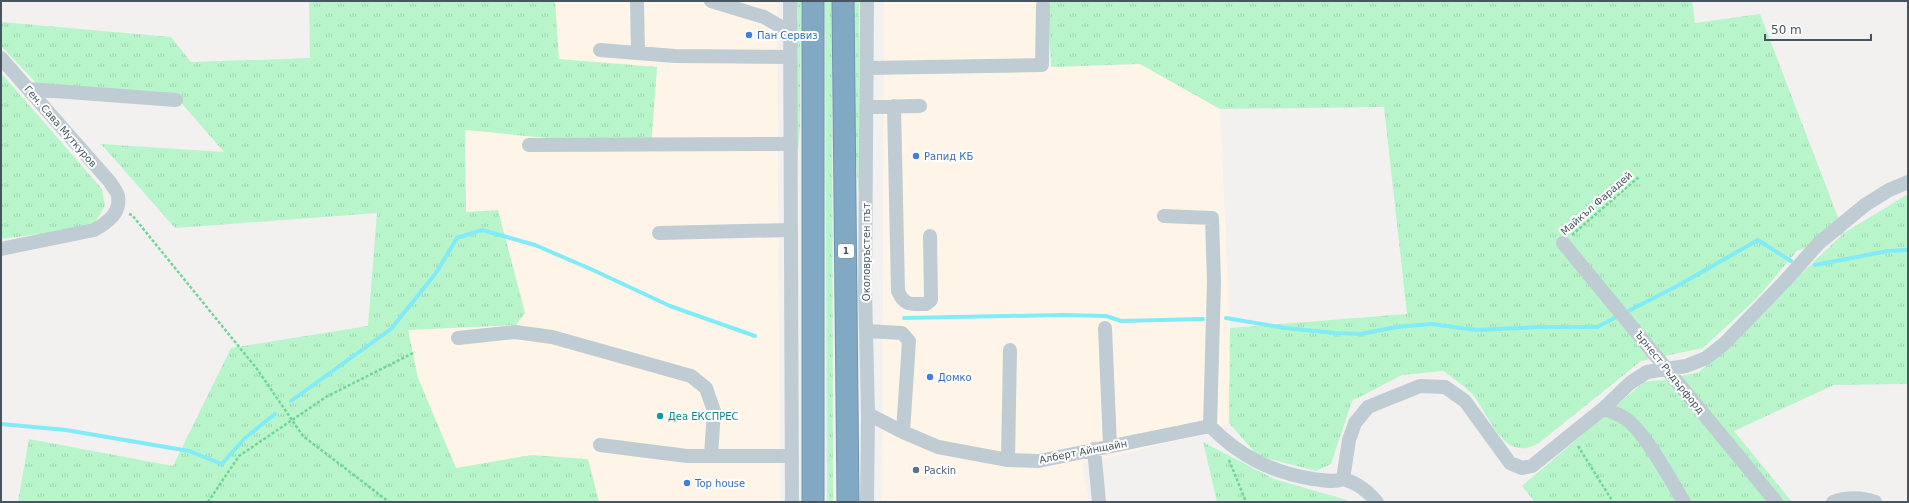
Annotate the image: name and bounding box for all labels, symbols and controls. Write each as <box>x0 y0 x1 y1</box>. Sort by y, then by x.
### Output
scale bar <box>1765 16 1871 42</box>
text: 50 m <box>1771 23 1802 37</box>
marker: Пан Сервиз <box>744 30 754 40</box>
place label: Пан Сервиз <box>757 30 818 41</box>
street label: Ген. Сава Муткуров <box>22 83 99 169</box>
marker: Рапид КБ <box>911 151 921 161</box>
place label: Рапид КБ <box>924 151 973 162</box>
street label: Майкъл Фарадей <box>1558 169 1634 237</box>
street label: Околовръстен път <box>861 203 872 301</box>
road number: 1 <box>838 244 854 258</box>
street label: Ърнест Ръдърфорд <box>1633 329 1706 416</box>
marker: Домко <box>925 372 935 382</box>
place label: Домко <box>938 372 972 383</box>
marker: Деа ЕКСПРЕС <box>655 411 665 421</box>
place label: Деа ЕКСПРЕС <box>668 411 739 422</box>
street label: Алберт Айнщайн <box>1038 438 1128 465</box>
marker: Packin <box>911 465 921 475</box>
place label: Packin <box>924 465 956 476</box>
marker: Top house <box>682 478 692 488</box>
place label: Top house <box>694 478 745 489</box>

